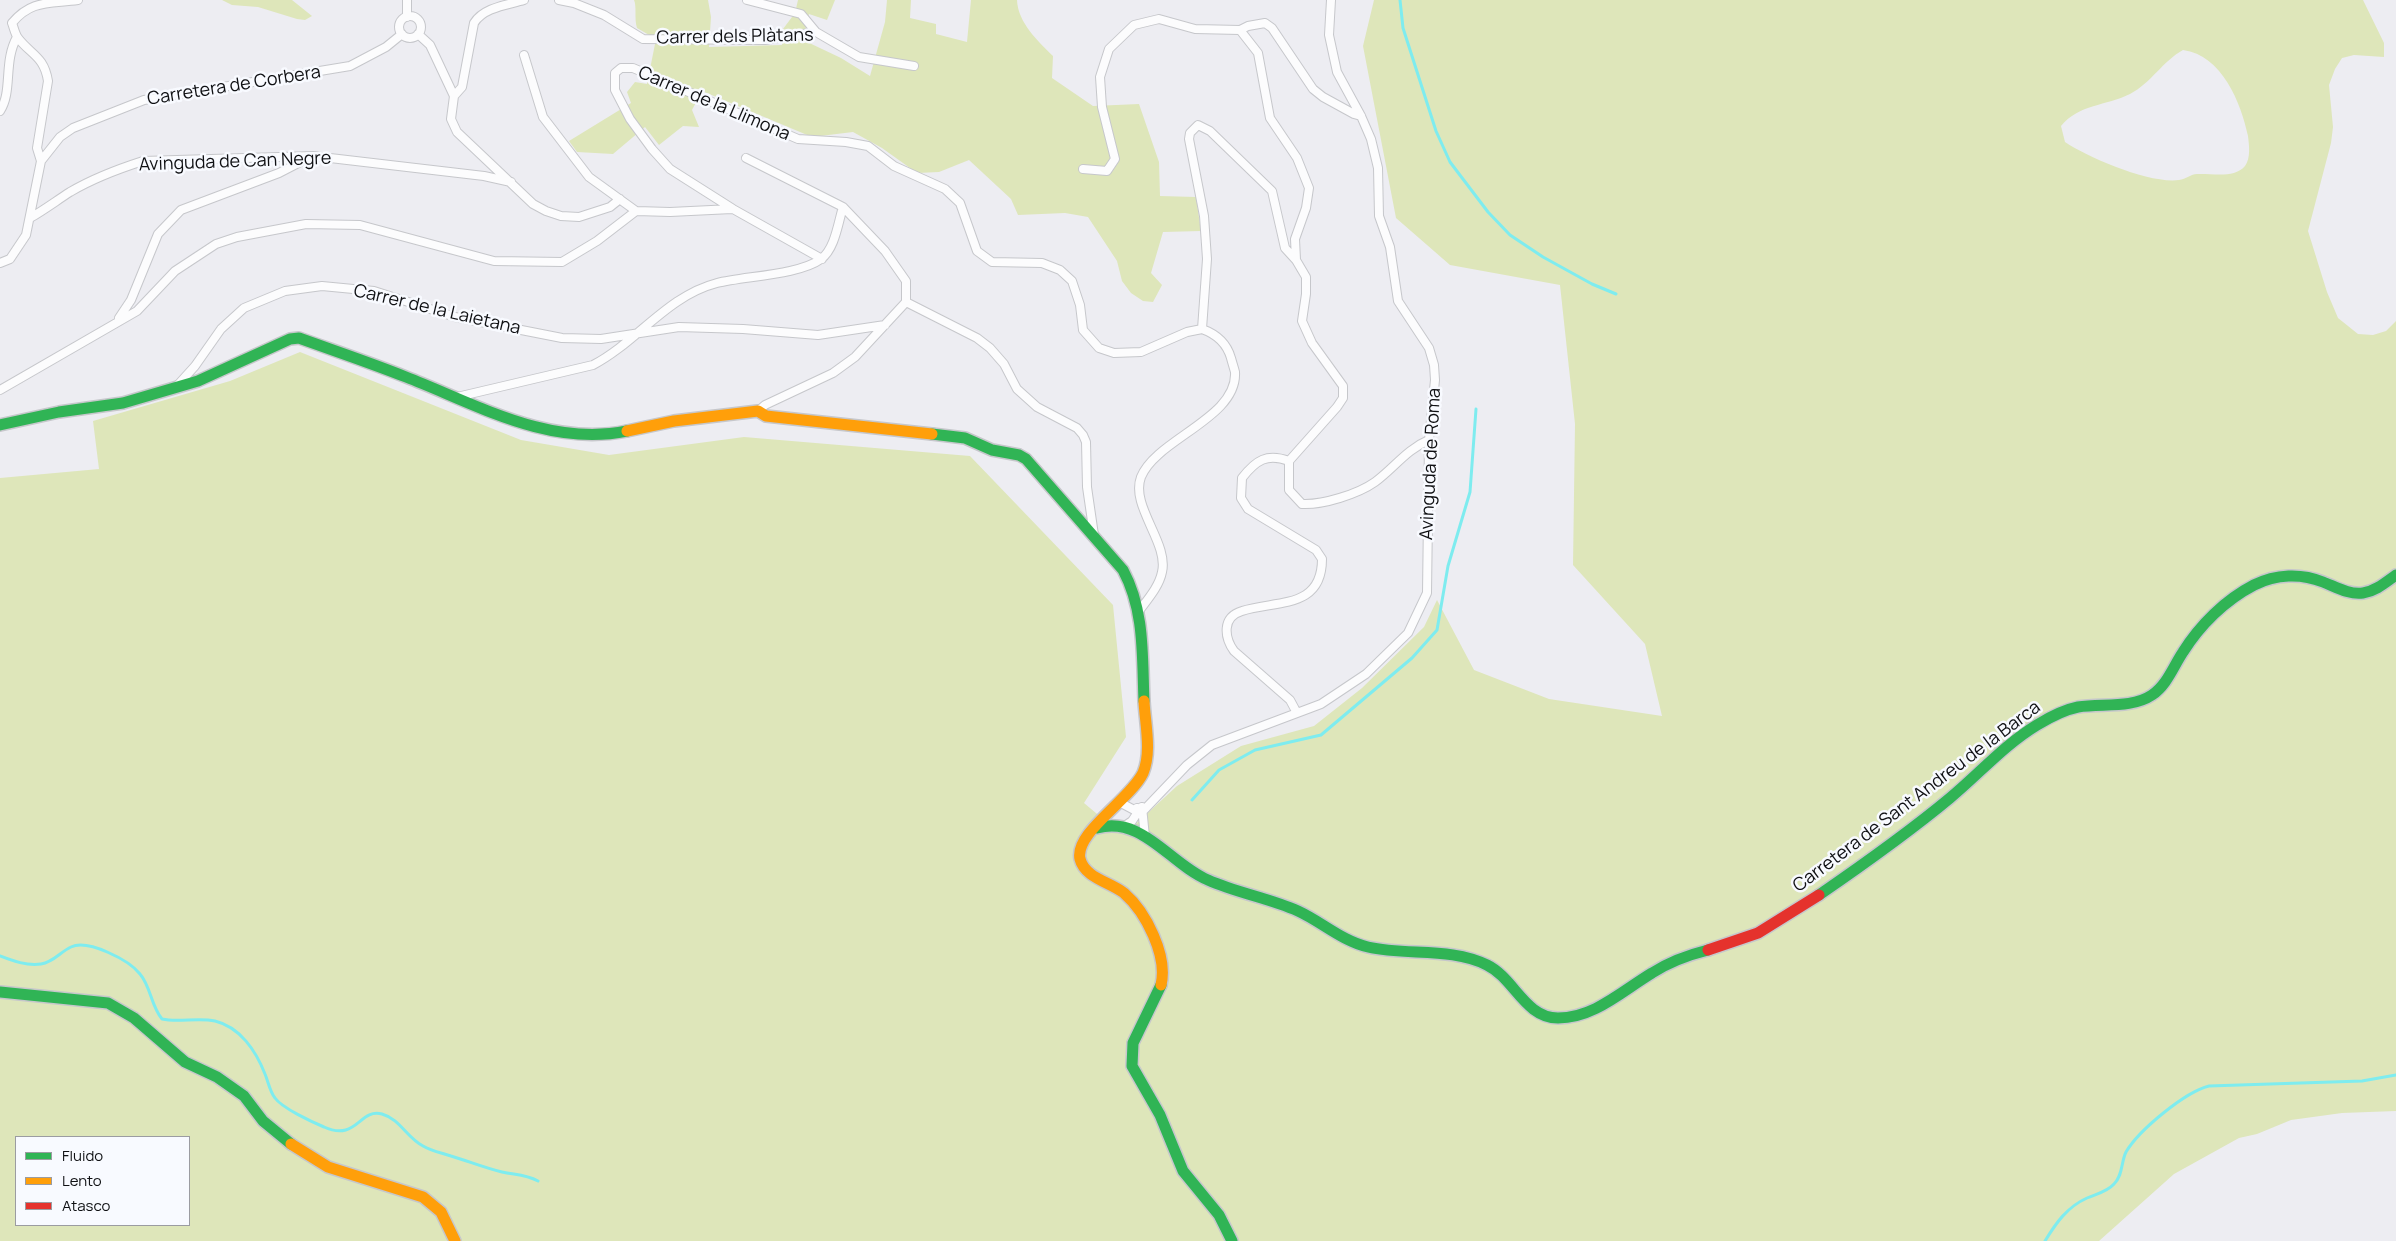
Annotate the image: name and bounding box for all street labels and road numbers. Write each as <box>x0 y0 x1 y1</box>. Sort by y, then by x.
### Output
street label: Carrer dels Plàtans <box>656 25 814 49</box>
street label: Carretera de Corbera <box>146 62 322 110</box>
street label: Carrer de la Llimona <box>635 62 793 146</box>
street label: Avinguda de Can Negre <box>138 148 332 176</box>
street label: Carrer de la Laietana <box>351 280 523 340</box>
street label: Avinguda de Roma <box>1416 387 1446 541</box>
street label: Carretera de Sant Andreu de la Barca <box>1789 697 2045 897</box>

